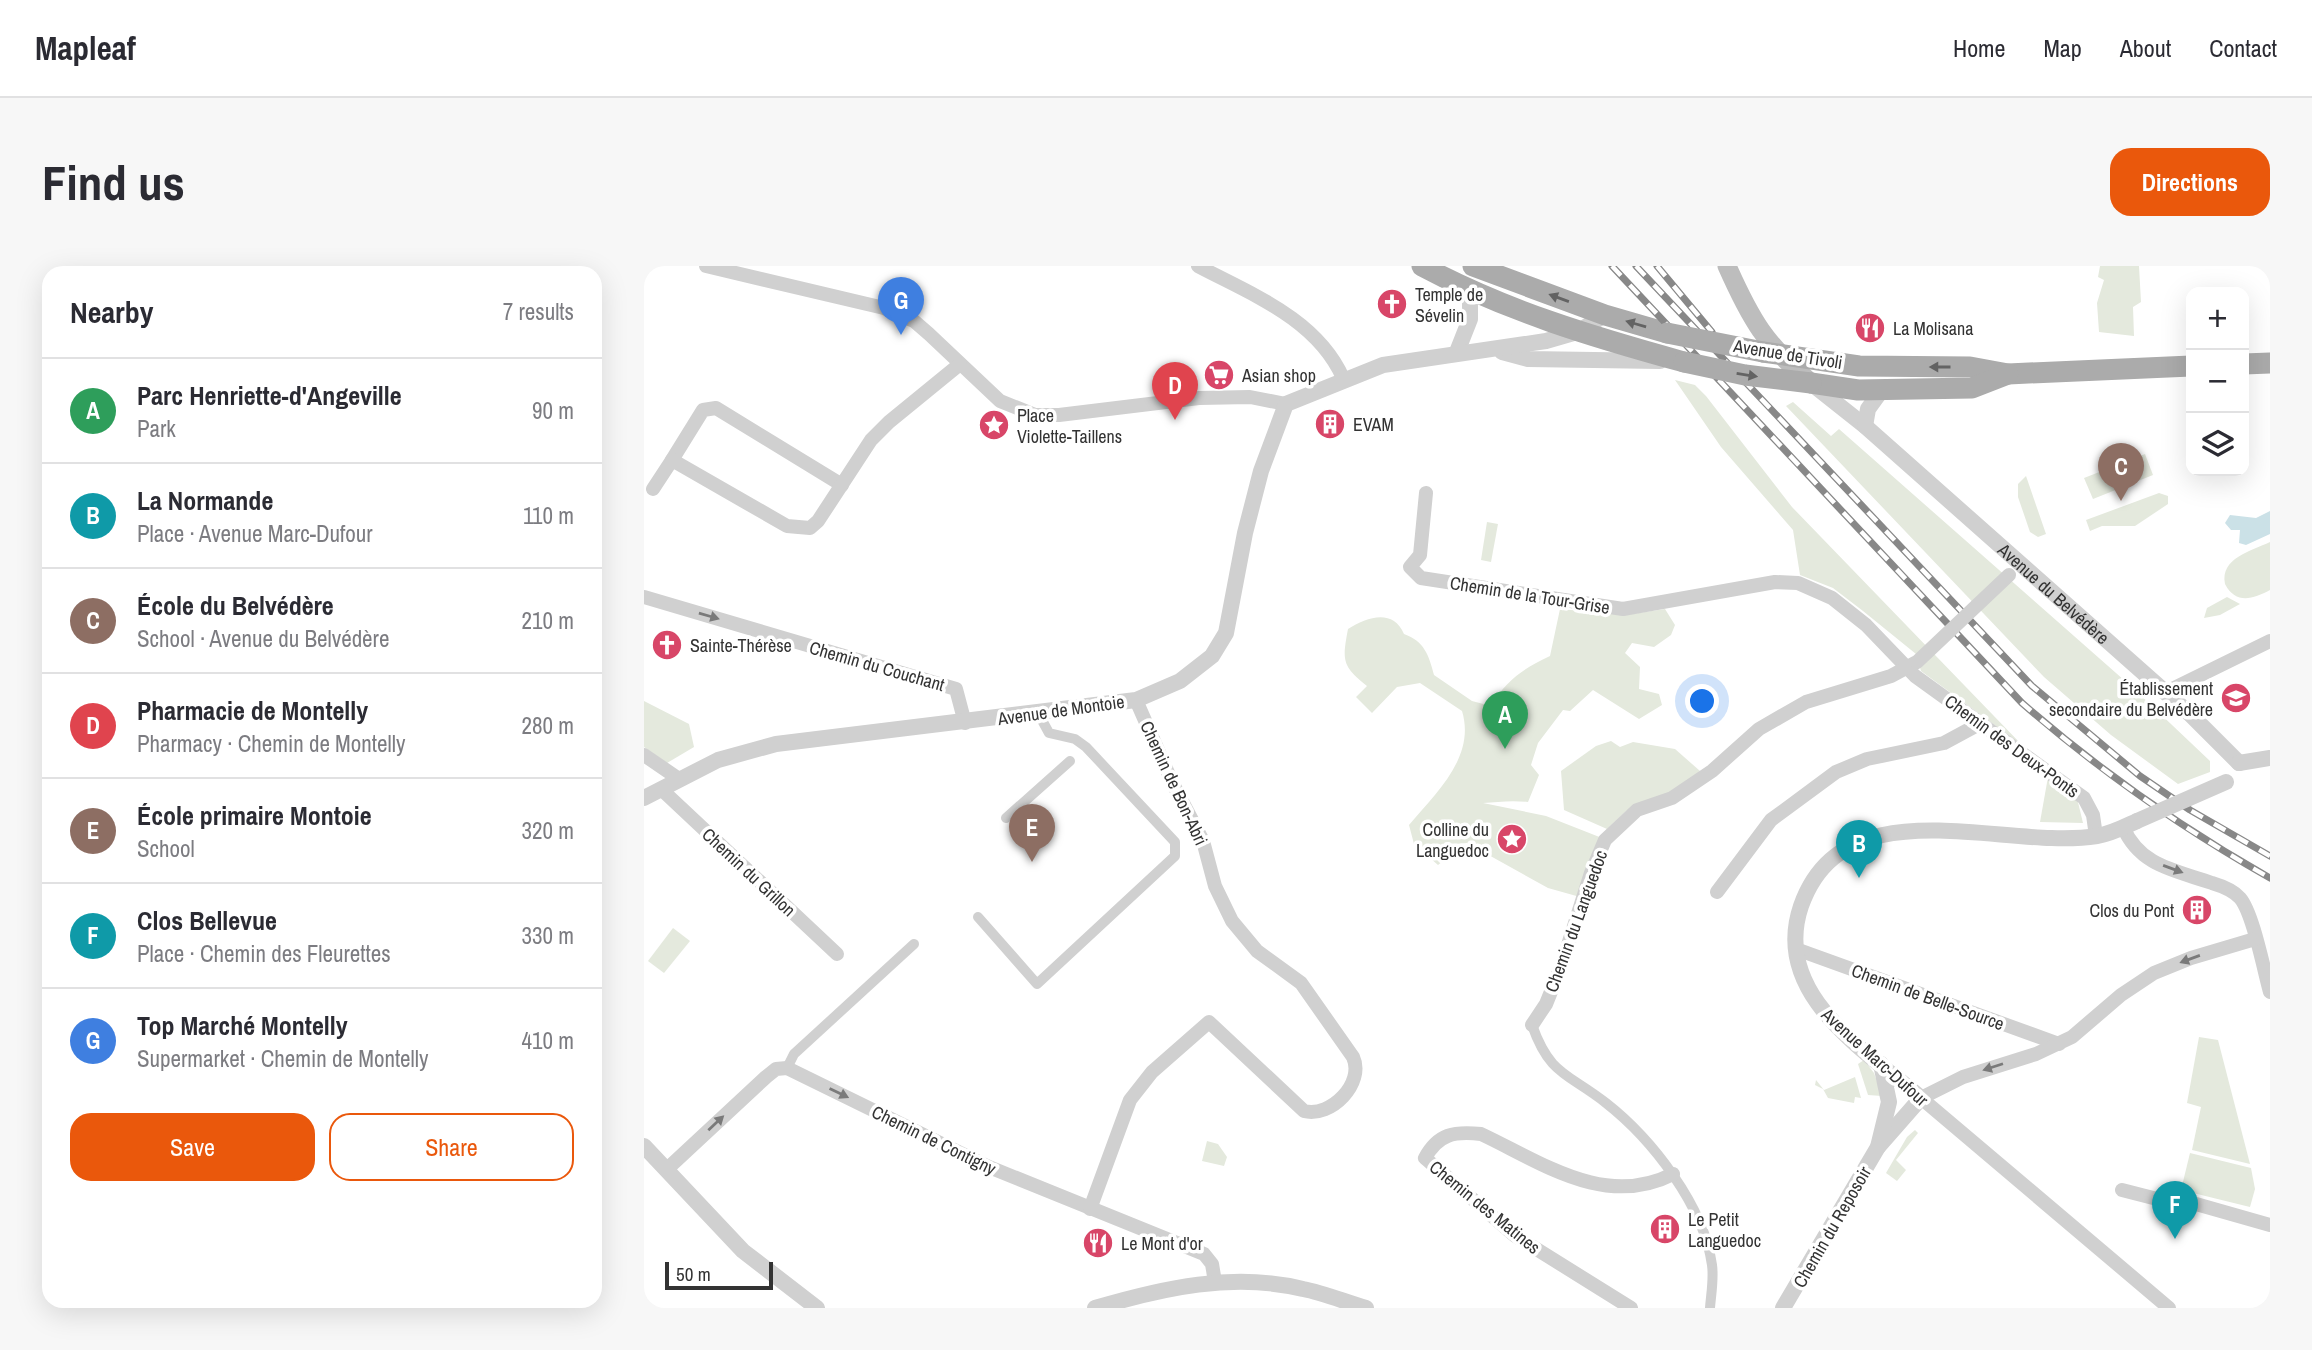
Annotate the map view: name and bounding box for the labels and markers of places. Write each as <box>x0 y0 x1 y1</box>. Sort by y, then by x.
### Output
pin: G <box>878 277 924 335</box>
place label: Temple de Sévelin <box>1415 282 1483 328</box>
church icon: Temple de Sévelin <box>1375 287 1409 321</box>
restaurant icon: La Molisana <box>1853 311 1887 345</box>
place label: La Molisana <box>1893 316 1973 341</box>
supermarket icon: Asian shop <box>1202 358 1236 392</box>
pin: D <box>1152 362 1198 420</box>
place label: Asian shop <box>1241 363 1316 388</box>
place label: Place Violette-Taillens <box>1017 403 1122 449</box>
building icon: EVAM <box>1313 407 1347 441</box>
place icon: Place Violette-Taillens <box>977 408 1011 442</box>
place label: EVAM <box>1353 412 1394 437</box>
pin: C <box>2098 443 2144 501</box>
church icon: Sainte-Thérèse <box>650 628 684 662</box>
place label: Sainte-Thérèse <box>690 633 792 658</box>
place label: Établissement secondaire du Belvédère <box>2049 676 2213 722</box>
school or university icon: Établissement secondaire du Belvédère <box>2219 681 2253 715</box>
pin: A <box>1482 691 1528 749</box>
pin: E <box>1009 804 1055 862</box>
place label: Colline du Languedoc <box>1416 817 1489 863</box>
pin: B <box>1836 820 1882 878</box>
place icon: Colline du Languedoc <box>1495 822 1529 856</box>
building icon: Clos du Pont <box>2180 893 2214 927</box>
place label: Clos du Pont <box>2089 898 2174 923</box>
pin: F <box>2152 1181 2198 1239</box>
place label: Le Petit Languedoc <box>1688 1207 1761 1253</box>
building icon: Le Petit Languedoc <box>1648 1212 1682 1246</box>
restaurant icon: Le Mont d'or <box>1081 1226 1115 1260</box>
place label: Le Mont d'or <box>1121 1231 1203 1256</box>

